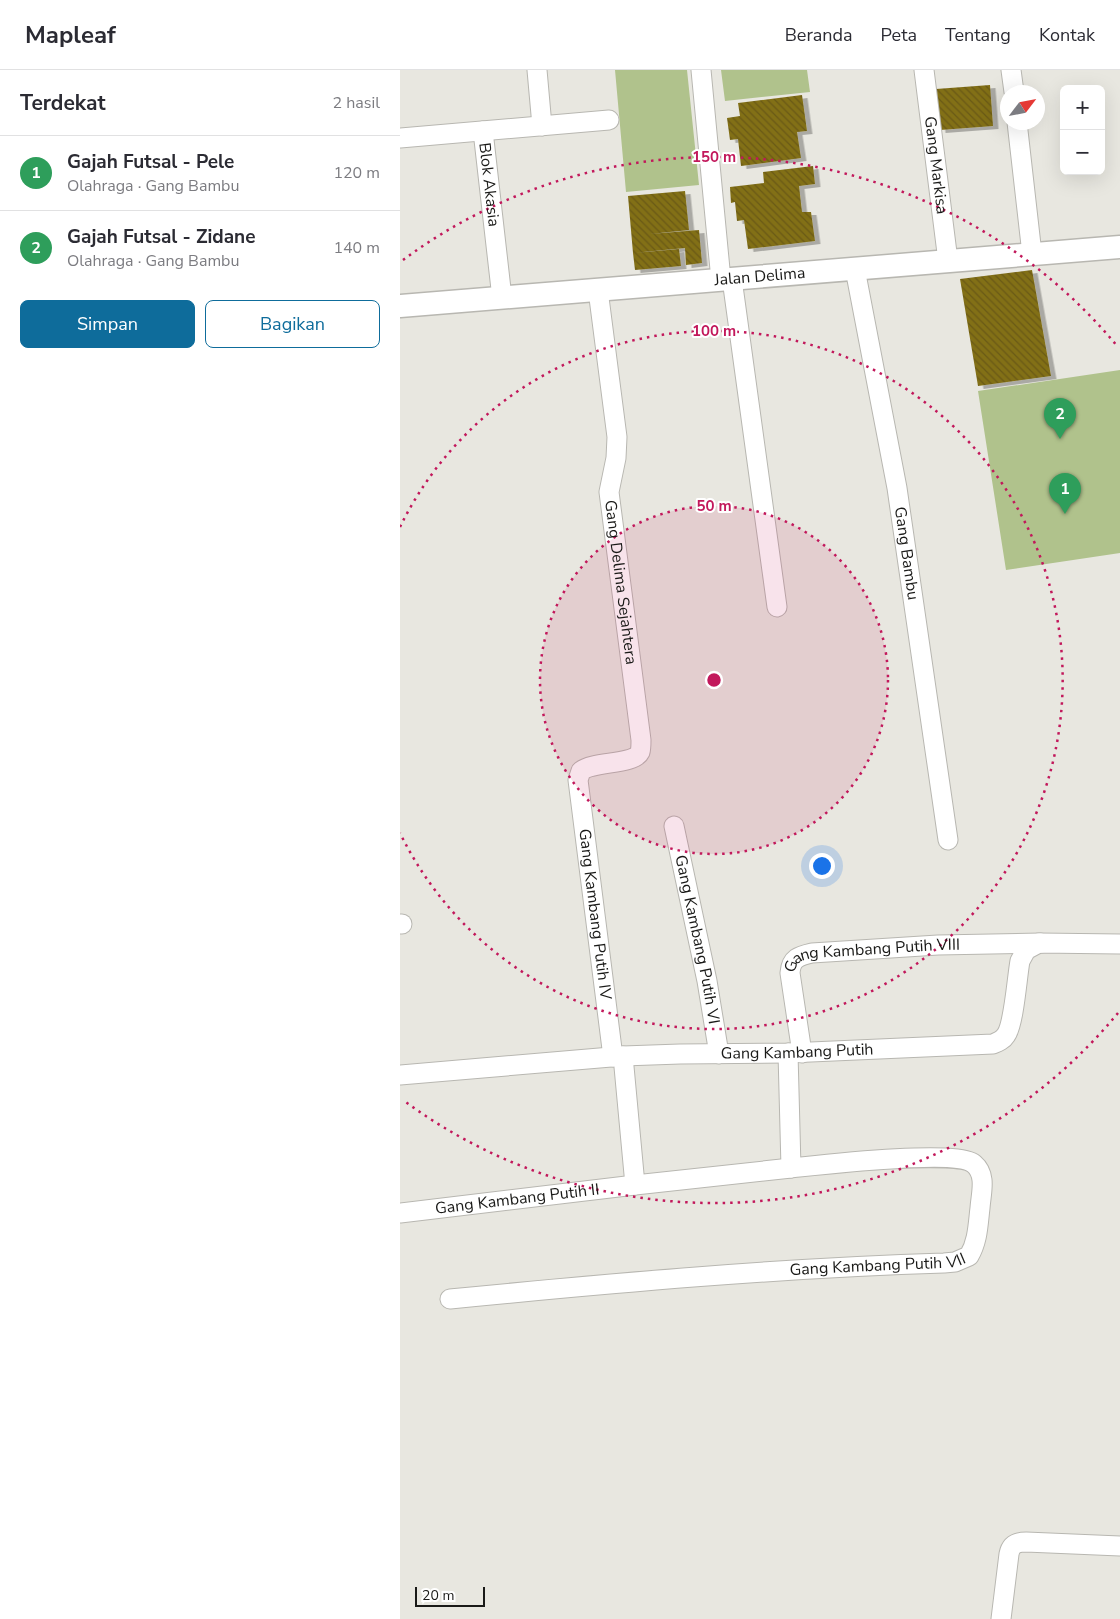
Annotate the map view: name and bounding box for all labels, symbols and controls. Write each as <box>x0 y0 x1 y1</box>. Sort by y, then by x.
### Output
text: Mapleaf <box>25 19 116 51</box>
text: Beranda <box>785 23 853 47</box>
text: Peta <box>881 23 917 47</box>
text: Tentang <box>945 23 1011 47</box>
text: Kontak <box>1039 23 1095 47</box>
north arrow <box>1000 85 1045 130</box>
map controls <box>1060 85 1105 175</box>
button: + <box>1060 85 1105 130</box>
text: Terdekat <box>20 89 106 117</box>
text: 2 hasil <box>333 92 380 114</box>
street label: Gang Markisa <box>919 115 953 216</box>
button: − <box>1060 130 1105 175</box>
street label: Blok Akasia <box>473 141 505 228</box>
text: 150 m <box>692 147 736 167</box>
text: Gajah Futsal - Pele <box>67 149 234 175</box>
text: 1 <box>31 162 41 184</box>
text: 120 m <box>333 162 380 184</box>
text: Olahraga · Gang Bambu <box>67 175 239 197</box>
text: Gajah Futsal - Zidane <box>67 224 255 250</box>
text: 2 <box>31 237 41 259</box>
text: 140 m <box>333 237 380 259</box>
text: Olahraga · Gang Bambu <box>67 250 239 272</box>
street label: Jalan Delima <box>712 262 806 291</box>
button: Simpan <box>20 300 195 348</box>
button: Bagikan <box>205 300 380 348</box>
text: 100 m <box>692 321 736 341</box>
pin: 2 <box>1044 398 1076 439</box>
pin: 1 <box>1049 473 1081 514</box>
text: 50 m <box>696 496 732 516</box>
street label: Gang Delima Sejahtera <box>599 499 642 666</box>
street label: Gang Bambu <box>889 505 924 601</box>
centre of rings <box>705 671 723 689</box>
street label: Gang Kambang Putih IV <box>573 827 617 1002</box>
street label: Gang Kambang Putih VI <box>669 853 725 1026</box>
your location <box>809 853 835 879</box>
street label: Gang Kambang Putih VIII <box>779 934 960 975</box>
street label: Gang Kambang Putih <box>721 1038 874 1065</box>
street label: Gang Kambang Putih II <box>434 1178 600 1220</box>
street label: Gang Kambang Putih VII <box>789 1248 969 1281</box>
scale bar <box>415 1584 485 1607</box>
text: 20 m <box>422 1586 454 1605</box>

